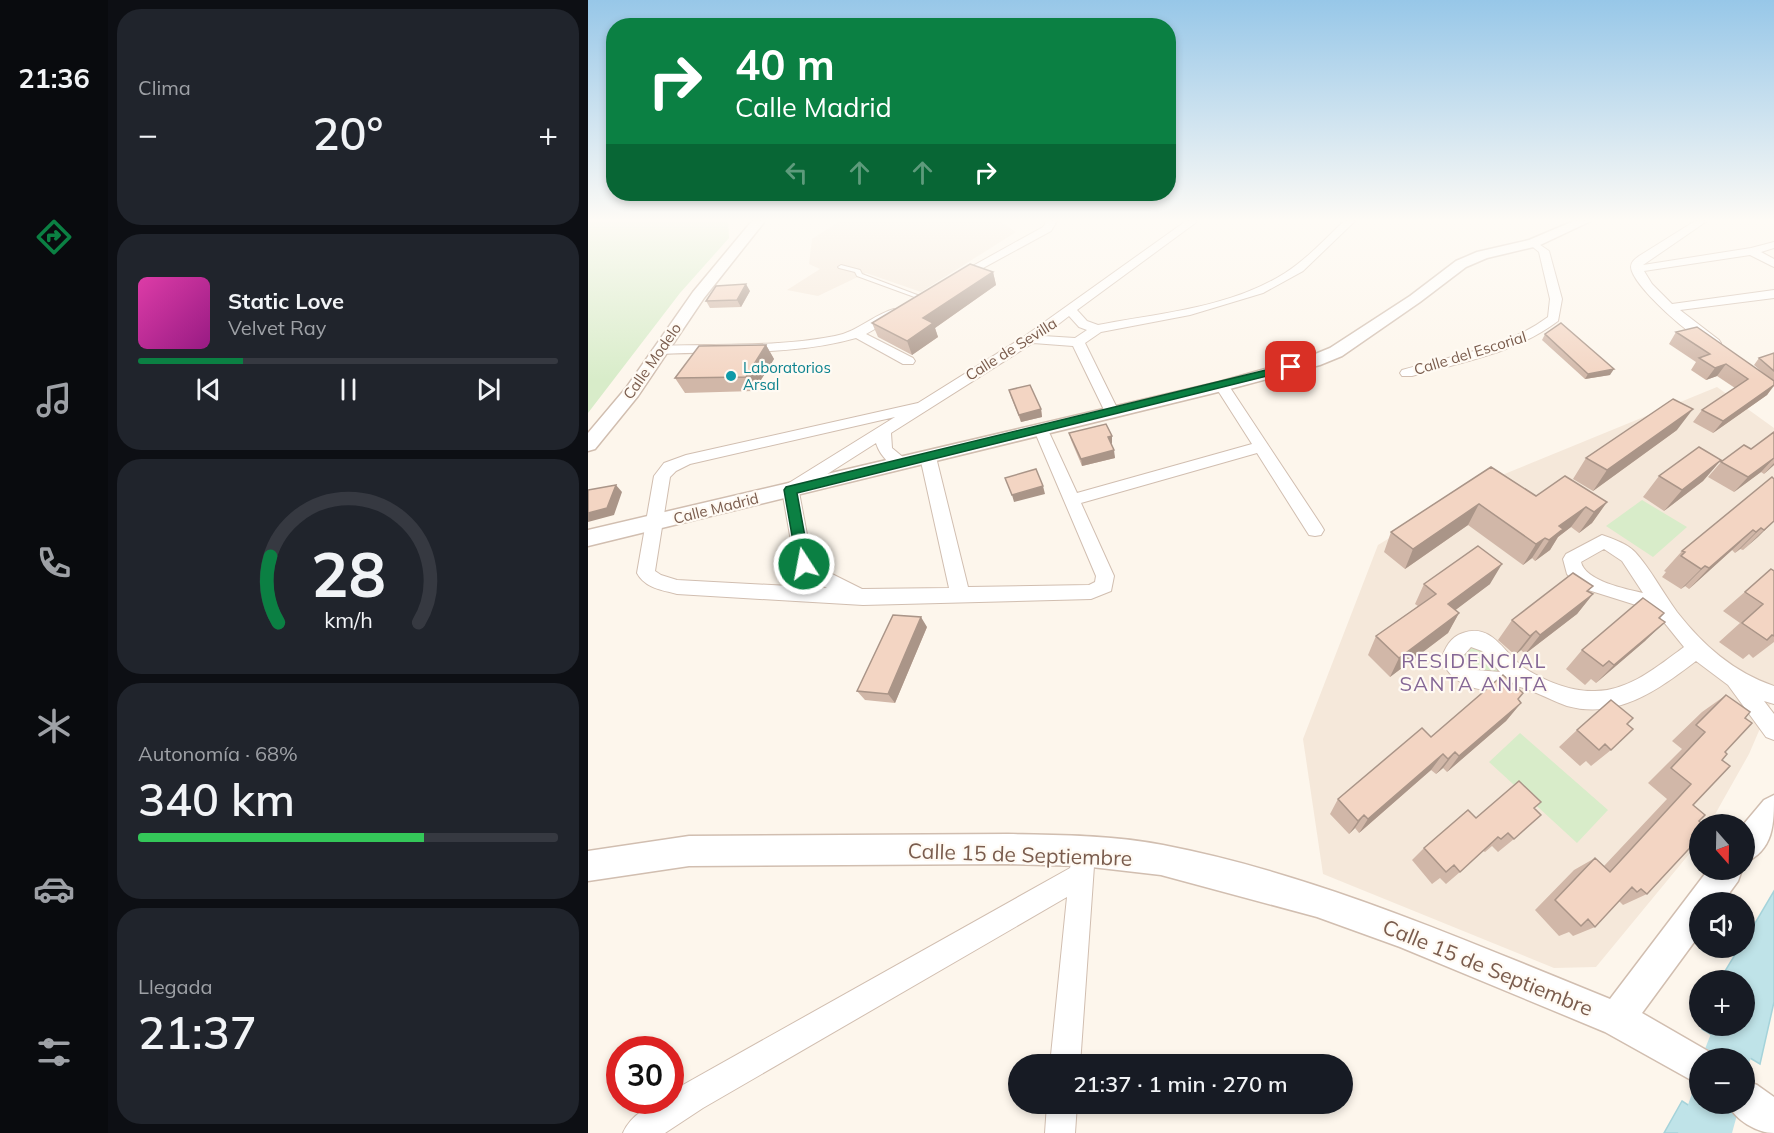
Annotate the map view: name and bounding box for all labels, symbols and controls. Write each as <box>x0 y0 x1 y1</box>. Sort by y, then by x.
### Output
text: 40 m <box>735 38 835 91</box>
icon: right <box>636 42 714 120</box>
text: 21:36 <box>18 61 90 95</box>
text: Clima <box>138 75 191 100</box>
text: Calle Madrid <box>735 90 892 124</box>
text: 20° <box>313 105 383 161</box>
text: − <box>138 113 158 154</box>
text: + <box>538 113 558 154</box>
icon: left <box>780 156 813 189</box>
icon: ahead <box>843 156 876 189</box>
icon: ahead <box>906 156 939 189</box>
icon: right <box>969 156 1002 189</box>
icon: directions <box>33 216 75 258</box>
text: Static Love <box>228 287 344 315</box>
street label: Calle de Sevilla <box>962 313 1060 385</box>
text: Velvet Ray <box>228 315 326 340</box>
street label: Calle Modelo <box>619 319 685 403</box>
street label: Calle del Escorial <box>1412 327 1528 379</box>
pin <box>1265 341 1316 392</box>
icon: arrive <box>1274 350 1307 383</box>
place label: Laboratorios Arsal <box>743 358 831 394</box>
marker: Laboratorios Arsal <box>724 369 738 383</box>
icon: previous <box>192 373 225 406</box>
icon: pause <box>332 373 365 406</box>
icon: next <box>472 373 505 406</box>
icon: music <box>33 379 75 421</box>
street label: Calle Madrid <box>671 488 761 528</box>
position arrow <box>772 532 836 596</box>
text: 28 <box>311 535 385 614</box>
icon: phone <box>33 542 75 584</box>
text: km/h <box>324 607 372 634</box>
district label: RESIDENCIAL SANTA ANITA <box>1399 648 1549 696</box>
icon: climate <box>33 705 75 747</box>
text: Autonomía · 68% <box>138 741 298 766</box>
text: 340 km <box>138 771 295 827</box>
north arrow <box>1689 814 1755 880</box>
map controls <box>1689 814 1755 1114</box>
street label: Calle 15 de Septiembre <box>907 837 1133 871</box>
icon: car <box>33 868 75 910</box>
button: sound <box>1689 892 1755 958</box>
street label: Calle 15 de Septiembre <box>1379 913 1597 1021</box>
button: + <box>1689 970 1755 1036</box>
text: Llegada <box>138 974 213 999</box>
text: 21:37 <box>138 1004 257 1060</box>
icon: filters <box>33 1031 75 1073</box>
speed limit sign: 30 <box>606 1036 684 1114</box>
button: − <box>1689 1048 1755 1114</box>
text: 21:37 · 1 min · 270 m <box>1073 1070 1288 1098</box>

